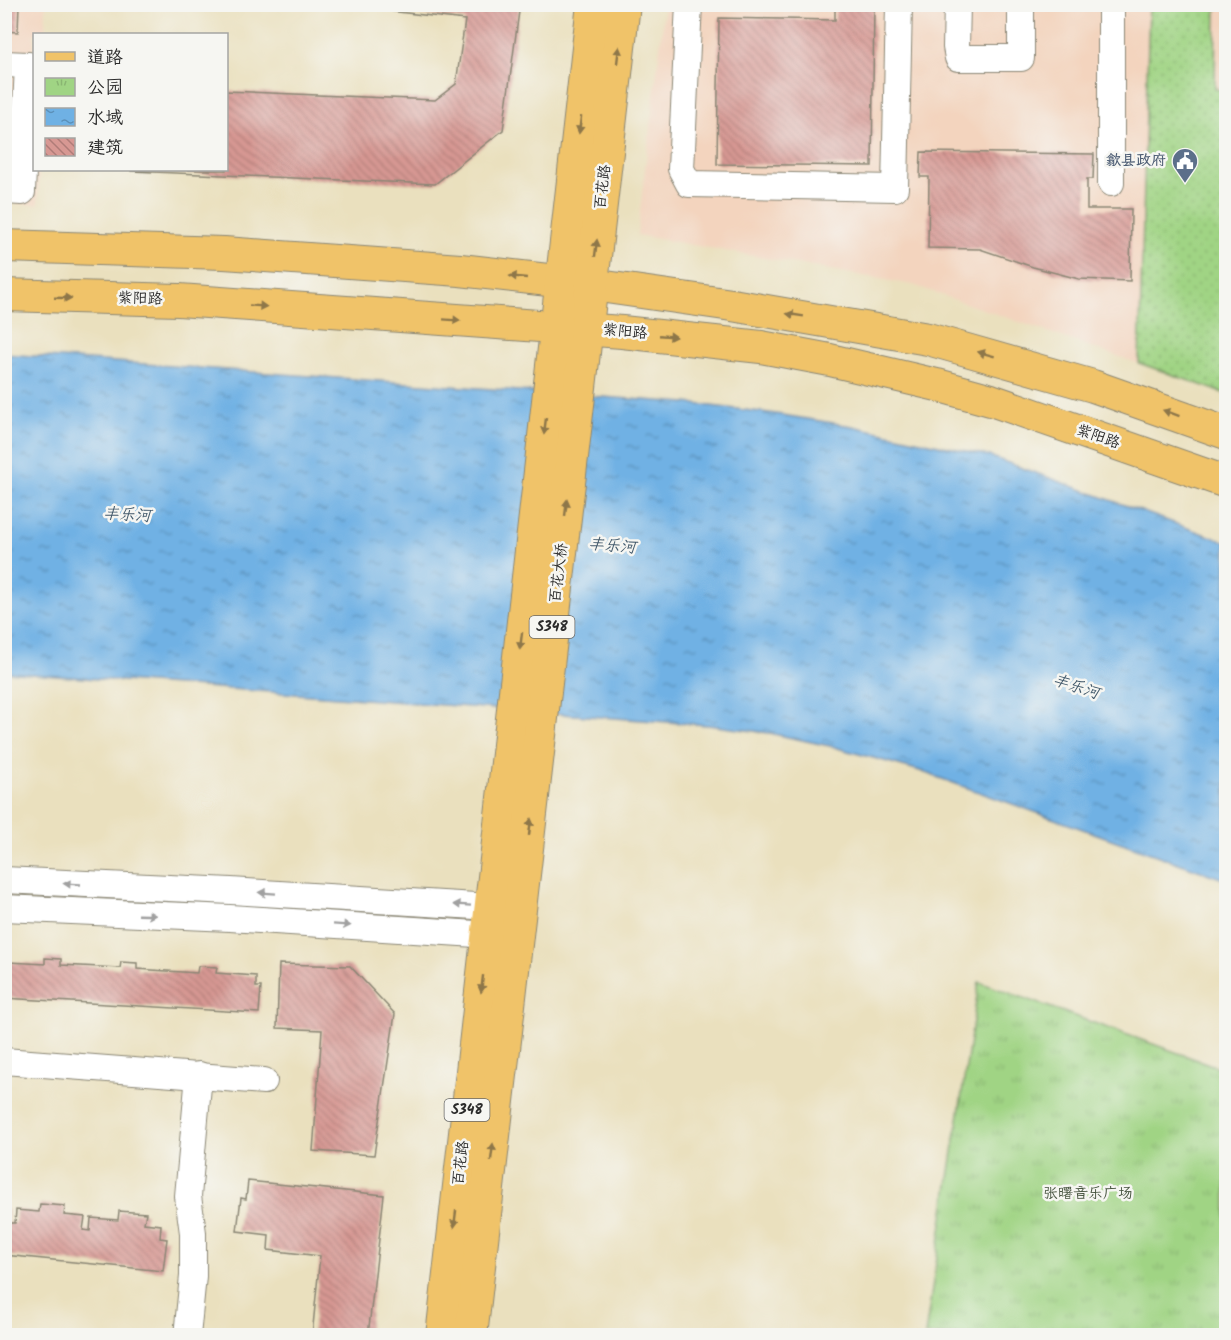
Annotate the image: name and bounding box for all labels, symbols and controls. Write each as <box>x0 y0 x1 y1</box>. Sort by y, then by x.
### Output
legend <box>33 33 228 171</box>
text: 道路 <box>87 44 123 73</box>
one-way arrow <box>613 45 623 64</box>
text: 公园 <box>87 74 123 103</box>
text: 水域 <box>87 104 123 133</box>
one-way arrow <box>575 116 584 135</box>
text: 建筑 <box>87 134 123 163</box>
public building icon: 歙县政府 <box>1170 146 1200 184</box>
place label: 歙县政府 <box>1106 149 1166 173</box>
street label: 百花路 <box>588 163 618 211</box>
one-way arrow <box>591 239 601 258</box>
one-way arrow <box>509 272 528 282</box>
street label: 紫阳路 <box>117 287 163 311</box>
one-way arrow <box>53 293 72 302</box>
one-way arrow <box>248 301 267 310</box>
one-way arrow <box>785 310 804 319</box>
one-way arrow <box>443 315 462 324</box>
street label: 紫阳路 <box>602 318 648 346</box>
one-way arrow <box>658 331 677 341</box>
one-way arrow <box>976 349 995 359</box>
one-way arrow <box>1162 408 1180 418</box>
one-way arrow <box>541 417 550 436</box>
street label: 紫阳路 <box>1073 418 1123 456</box>
one-way arrow <box>561 498 571 517</box>
water label: 丰乐河 <box>102 501 155 529</box>
water label: 丰乐河 <box>587 531 640 561</box>
street label: 百花大桥 <box>543 542 575 604</box>
road number: S348 <box>530 616 574 638</box>
one-way arrow <box>516 632 526 651</box>
water label: 丰乐河 <box>1049 668 1106 707</box>
one-way arrow <box>525 817 534 836</box>
one-way arrow <box>63 879 82 889</box>
one-way arrow <box>258 888 277 898</box>
one-way arrow <box>452 900 471 910</box>
one-way arrow <box>137 911 156 920</box>
one-way arrow <box>332 921 351 930</box>
one-way arrow <box>477 974 487 993</box>
road number: S348 <box>444 1099 490 1121</box>
street label: 百花路 <box>446 1139 476 1187</box>
one-way arrow <box>487 1143 497 1162</box>
park label: 张曙音乐广场 <box>1043 1182 1133 1206</box>
one-way arrow <box>450 1210 460 1229</box>

